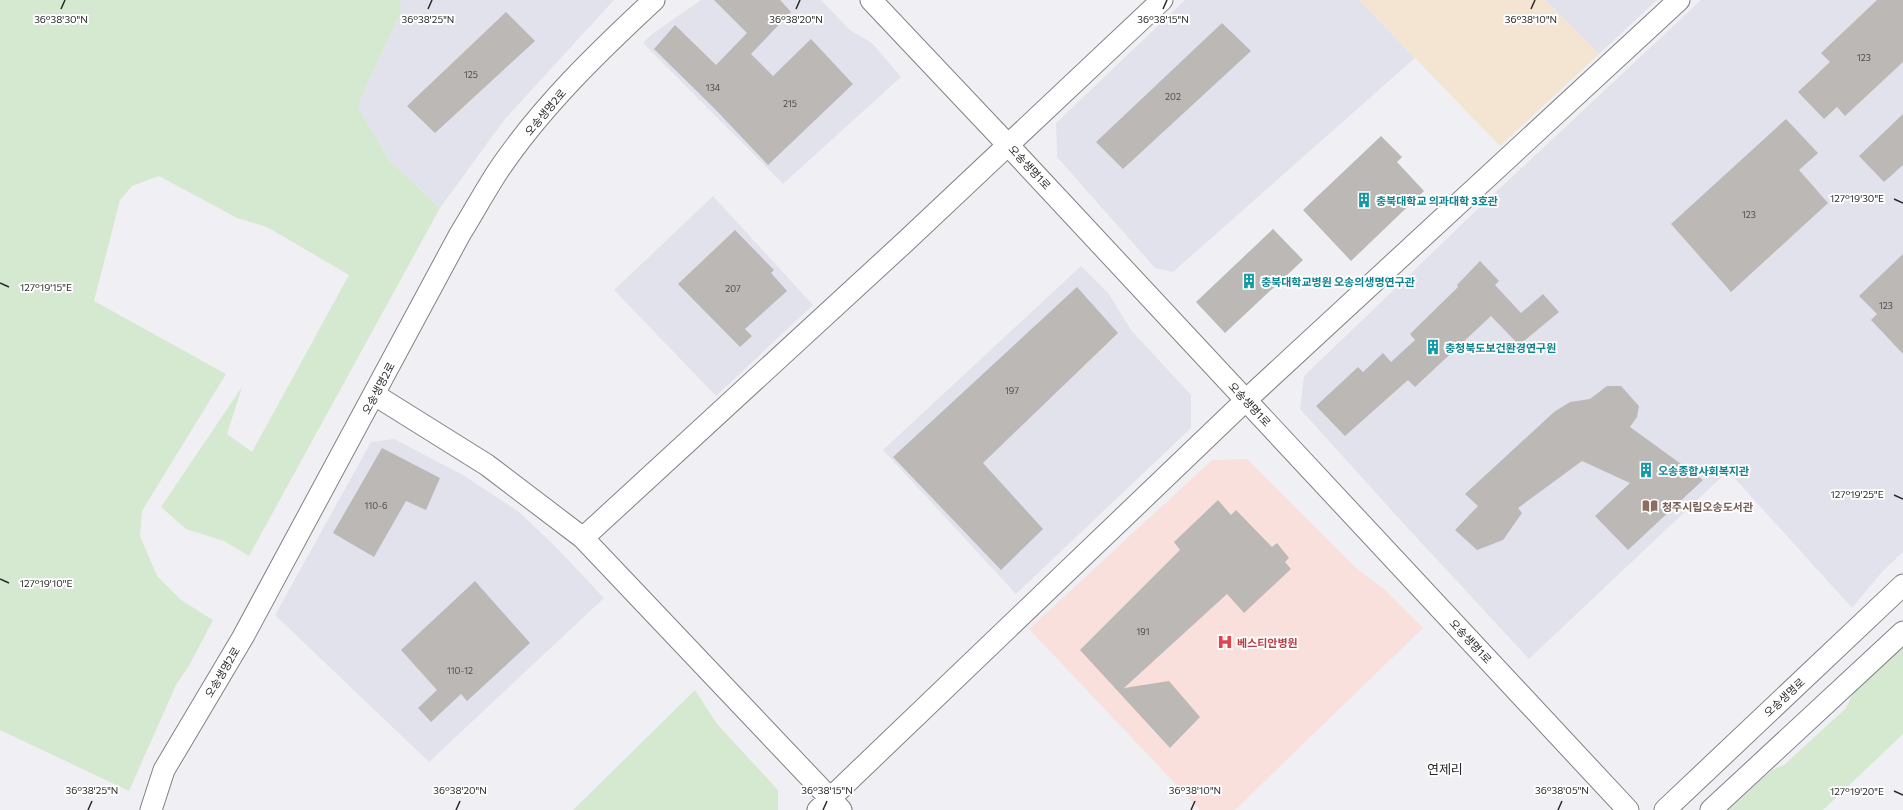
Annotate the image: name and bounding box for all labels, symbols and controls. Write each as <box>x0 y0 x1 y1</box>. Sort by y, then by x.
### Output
text: 36°38'30"N <box>34 13 88 25</box>
text: 36°38'25"N <box>402 13 454 25</box>
text: 36°38'20"N <box>769 13 823 25</box>
text: 36°38'15"N <box>1137 13 1189 25</box>
text: 36°38'10"N <box>1505 13 1557 25</box>
house number: 123 <box>1857 52 1871 63</box>
house number: 125 <box>464 69 478 80</box>
house number: 134 <box>706 82 721 93</box>
street label: 오송생명2로 <box>522 86 568 138</box>
house number: 202 <box>1165 91 1181 102</box>
house number: 215 <box>783 98 797 109</box>
street label: 오송생명1로 <box>1006 142 1054 192</box>
building icon: 충북대학교 의과대학 3호관 <box>1355 191 1373 209</box>
text: 127°19'30"E <box>1830 192 1884 204</box>
place label: 충북대학교 의과대학 3호관 <box>1376 194 1498 207</box>
house number: 123 <box>1742 209 1756 220</box>
building icon: 충북대학교병원 오송의생명연구관 <box>1240 272 1258 290</box>
place label: 충북대학교병원 오송의생명연구관 <box>1261 275 1415 288</box>
text: 127°19'15"E <box>20 281 72 293</box>
house number: 207 <box>725 283 741 294</box>
house number: 123 <box>1879 300 1893 311</box>
building icon: 충청북도보건환경연구원 <box>1424 338 1442 356</box>
place label: 충청북도보건환경연구원 <box>1445 341 1556 354</box>
street label: 오송생명2로 <box>359 360 397 416</box>
street label: 오송생명1로 <box>1226 379 1274 429</box>
house number: 197 <box>1005 385 1019 396</box>
building icon: 오송종합사회복지관 <box>1637 461 1655 479</box>
place label: 오송종합사회복지관 <box>1658 464 1749 477</box>
text: 127°19'25"E <box>1830 488 1884 500</box>
library icon: 청주시립오송도서관 <box>1641 497 1659 515</box>
house number: 110-6 <box>365 500 387 511</box>
place label: 청주시립오송도서관 <box>1662 500 1753 513</box>
text: 127°19'10"E <box>20 577 72 589</box>
street label: 오송생명1로 <box>1447 616 1495 666</box>
house number: 191 <box>1136 626 1150 637</box>
hospital icon: 베스티안병원 <box>1216 633 1234 651</box>
place label: 베스티안병원 <box>1237 636 1298 649</box>
street label: 오송생명2로 <box>202 644 242 700</box>
house number: 110-12 <box>447 665 473 676</box>
street label: 오송생명로 <box>1761 675 1807 719</box>
district label: 연제리 <box>1427 761 1463 777</box>
text: 36°38'25"N <box>66 784 118 796</box>
text: 36°38'20"N <box>433 784 487 796</box>
text: 36°38'15"N <box>801 784 853 796</box>
text: 36°38'10"N <box>1169 784 1221 796</box>
text: 36°38'05"N <box>1535 784 1589 796</box>
text: 127°19'20"E <box>1830 785 1884 797</box>

